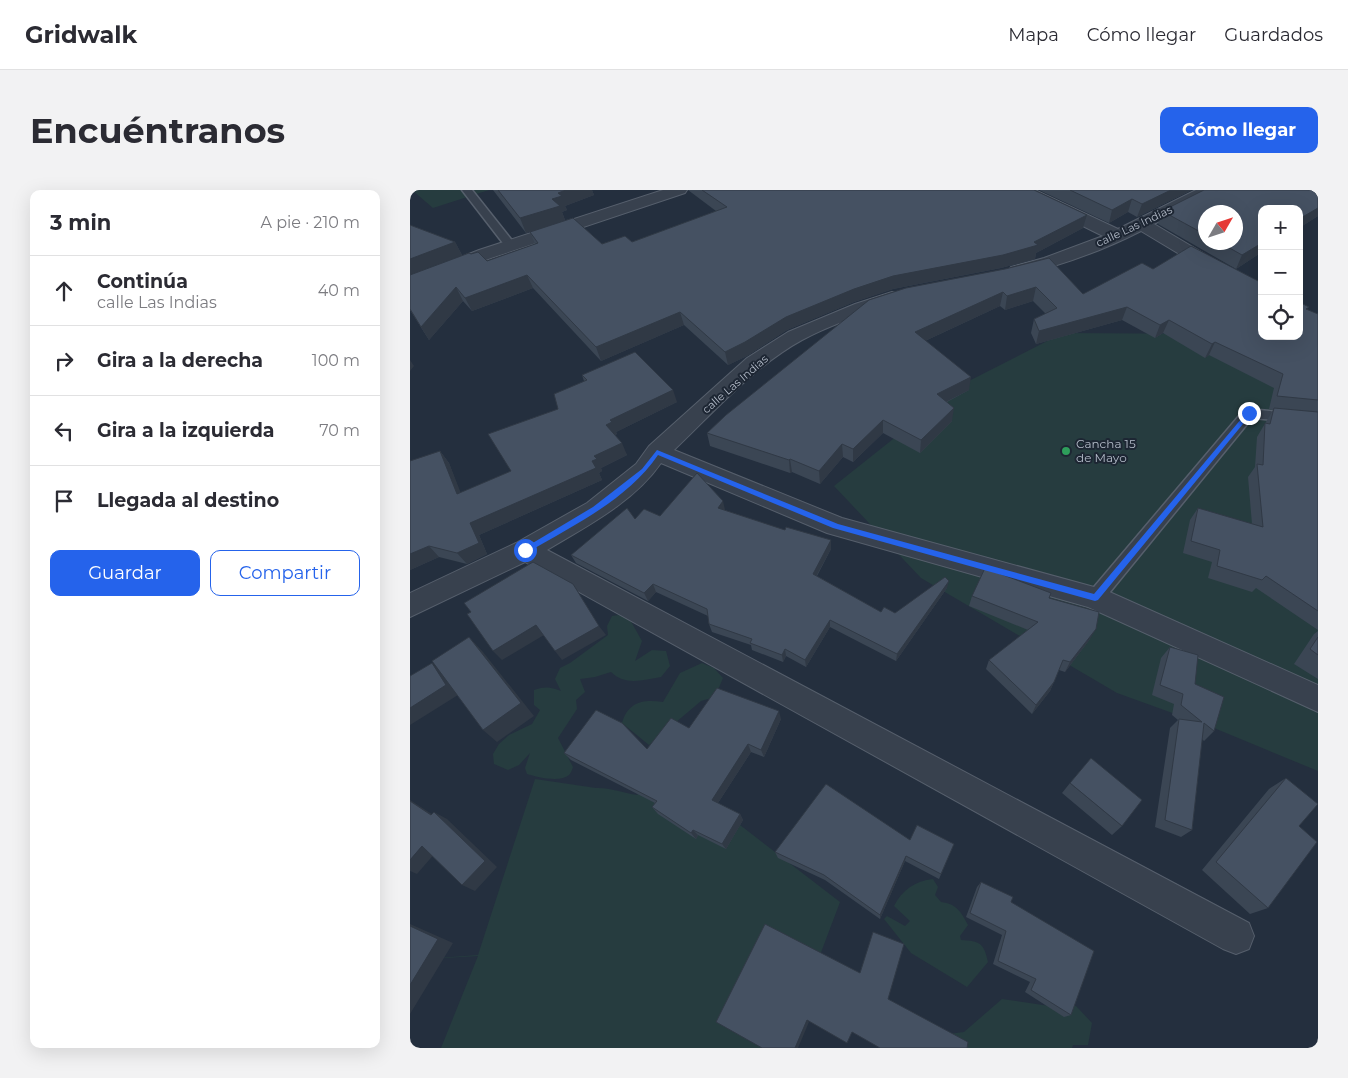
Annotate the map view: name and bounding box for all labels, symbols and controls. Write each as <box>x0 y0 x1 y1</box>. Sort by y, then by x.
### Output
text: Gridwalk <box>25 20 137 49</box>
text: Mapa <box>1008 24 1059 46</box>
text: Cómo llegar <box>1087 24 1196 46</box>
text: Guardados <box>1224 24 1323 46</box>
button: Cómo llegar <box>1160 107 1318 153</box>
text: Encuéntranos <box>30 109 285 152</box>
street label: calle Las Indias <box>1094 202 1175 250</box>
north arrow <box>1198 205 1243 250</box>
map controls <box>1258 205 1303 340</box>
button: + <box>1258 205 1303 250</box>
text: 3 min <box>50 210 111 235</box>
text: A pie · 210 m <box>260 213 360 232</box>
button: − <box>1258 250 1303 295</box>
text: Continúa <box>97 270 188 293</box>
icon: ahead <box>50 277 78 305</box>
text: 40 m <box>318 281 360 300</box>
text: calle Las Indias <box>97 293 217 312</box>
button: locate <box>1258 295 1303 340</box>
icon: right <box>50 347 78 375</box>
text: Gira a la derecha <box>97 349 263 372</box>
text: 100 m <box>312 351 360 370</box>
street label: calle Las Indias <box>699 351 771 416</box>
route end <box>1238 402 1261 425</box>
icon: left <box>50 417 78 445</box>
text: Gira a la izquierda <box>97 419 275 442</box>
text: 70 m <box>319 421 360 440</box>
place label: Cancha 15 de Mayo <box>1076 436 1136 465</box>
marker: Cancha 15 de Mayo <box>1060 445 1072 457</box>
icon: arrive <box>50 487 78 515</box>
text: Llegada al destino <box>97 489 279 512</box>
route start <box>514 539 537 562</box>
button: Guardar <box>50 550 200 596</box>
button: Compartir <box>210 550 360 596</box>

